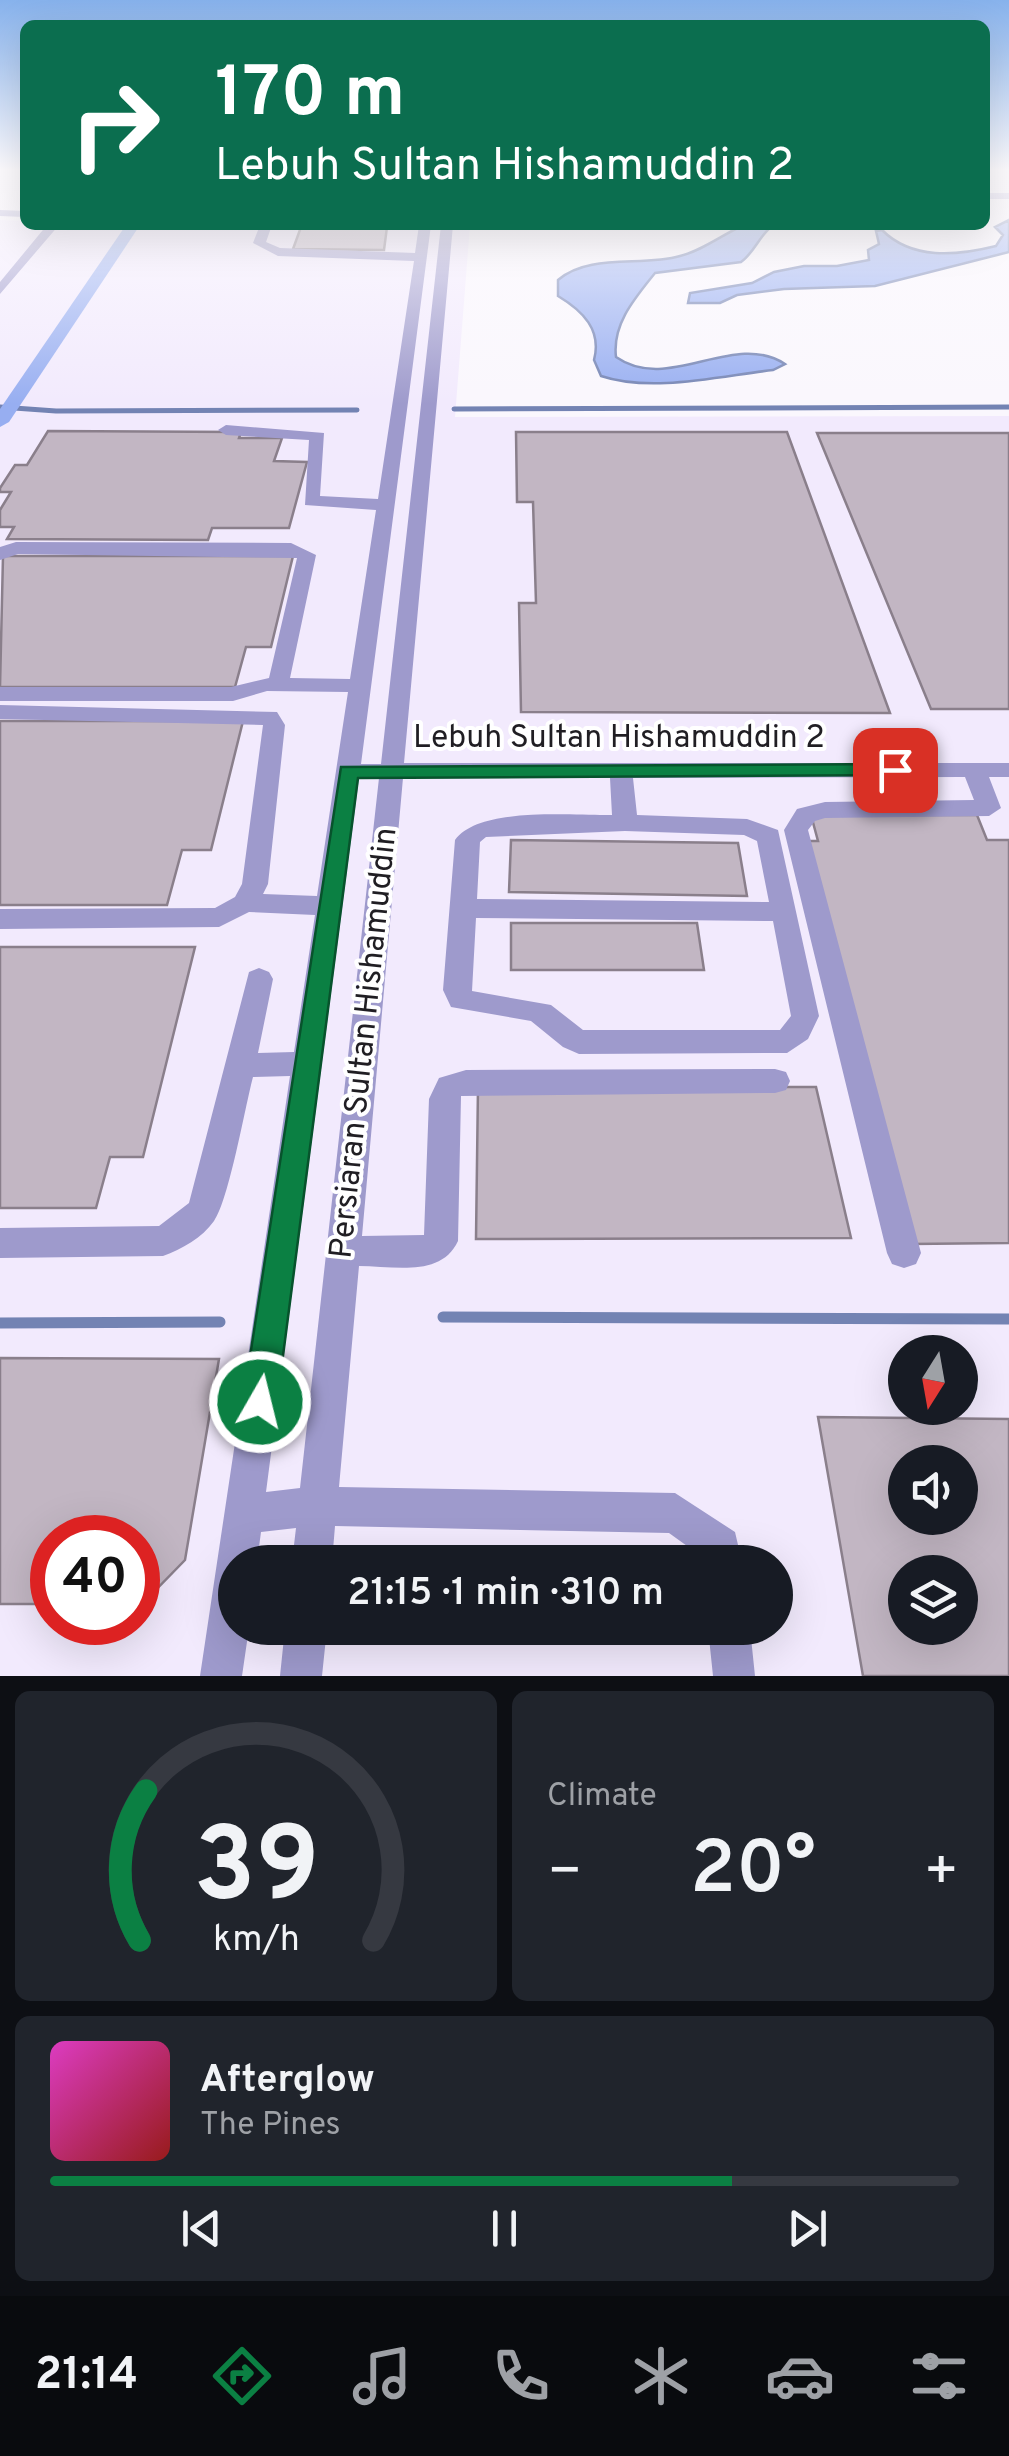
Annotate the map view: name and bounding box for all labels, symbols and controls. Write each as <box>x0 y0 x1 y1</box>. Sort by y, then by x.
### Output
text: 170 m <box>215 52 405 141</box>
icon: right <box>50 60 180 190</box>
text: Lebuh Sultan Hishamuddin 2 <box>215 139 794 196</box>
street label: Lebuh Sultan Hishamuddin 2 <box>413 719 825 759</box>
pin <box>853 728 938 813</box>
icon: arrive <box>868 743 923 798</box>
street label: Persiaran Sultan Hishamuddin <box>322 826 408 1260</box>
north arrow <box>888 1335 978 1425</box>
map controls <box>888 1335 978 1645</box>
position arrow <box>208 1350 312 1454</box>
button: sound <box>888 1445 978 1535</box>
speed limit sign: 40 <box>30 1515 160 1645</box>
button: layers <box>888 1555 978 1645</box>
text: 21:15 · 1 min · 310 m <box>347 1570 664 1619</box>
text: Climate <box>547 1777 657 1817</box>
text: 39 <box>193 1806 319 1938</box>
text: 20° <box>690 1825 816 1920</box>
text: − <box>547 1839 582 1909</box>
text: + <box>924 1839 959 1909</box>
text: km/h <box>213 1918 299 1964</box>
text: Afterglow <box>200 2057 375 2106</box>
text: The Pines <box>200 2106 341 2146</box>
icon: previous <box>174 2201 229 2256</box>
icon: pause <box>477 2201 532 2256</box>
icon: next <box>780 2201 835 2256</box>
icon: directions <box>207 2341 277 2411</box>
icon: music <box>347 2341 417 2411</box>
icon: phone <box>486 2341 556 2411</box>
icon: climate <box>626 2341 696 2411</box>
icon: car <box>765 2341 835 2411</box>
icon: filters <box>904 2341 974 2411</box>
text: 21:14 <box>35 2348 138 2405</box>

